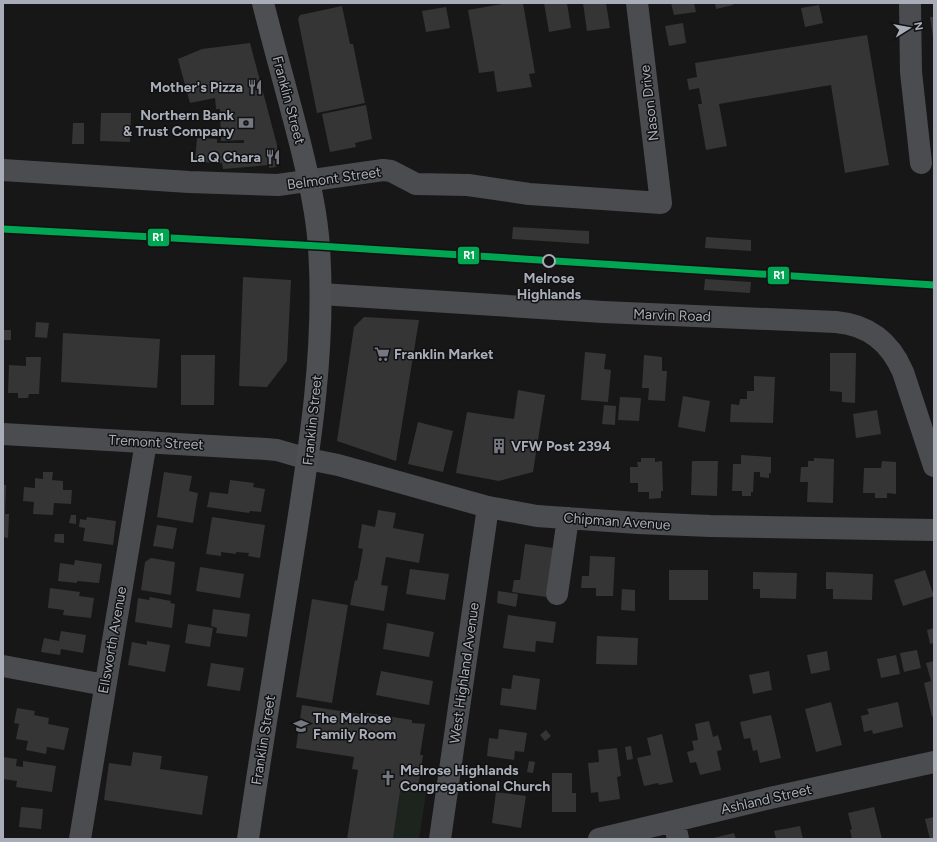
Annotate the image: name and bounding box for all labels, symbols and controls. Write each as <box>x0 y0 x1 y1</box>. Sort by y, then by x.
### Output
north arrow <box>889 8 929 48</box>
text: N <box>911 21 926 32</box>
street label: Franklin Street <box>269 54 308 146</box>
street label: Nason Drive <box>636 64 663 142</box>
restaurant icon: Mother's Pizza <box>246 78 264 96</box>
place label: Mother's Pizza <box>150 79 243 96</box>
place label: Northern Bank & Trust Company <box>123 107 235 140</box>
bank icon: Northern Bank & Trust Company <box>237 114 255 132</box>
restaurant icon: La Q Chara <box>264 148 282 166</box>
place label: La Q Chara <box>190 149 261 166</box>
street label: Belmont Street <box>286 163 382 194</box>
line badge: R1 <box>147 228 170 247</box>
text: R1 <box>152 231 164 244</box>
line badge: R1 <box>457 246 480 265</box>
text: R1 <box>463 249 475 262</box>
marker: Melrose Highlands <box>542 254 556 268</box>
line badge: R1 <box>767 266 790 285</box>
text: R1 <box>773 269 785 282</box>
place label: Melrose Highlands <box>517 270 582 303</box>
street label: Marvin Road <box>633 306 711 325</box>
supermarket icon: Franklin Market <box>373 345 391 363</box>
place label: Franklin Market <box>394 346 494 363</box>
street label: Franklin Street <box>299 374 326 466</box>
street label: Tremont Street <box>108 432 204 453</box>
building icon: VFW Post 2394 <box>490 437 508 455</box>
place label: VFW Post 2394 <box>511 438 611 455</box>
street label: Chipman Avenue <box>563 509 671 534</box>
street label: Ellsworth Avenue <box>95 585 130 695</box>
street label: West Highland Avenue <box>446 601 483 745</box>
street label: Franklin Street <box>248 694 279 786</box>
place label: The Melrose Family Room <box>313 710 396 743</box>
school or university icon: The Melrose Family Room <box>292 717 310 735</box>
place label: Melrose Highlands Congregational Church <box>400 762 550 795</box>
church icon: Melrose Highlands Congregational Church <box>379 769 397 787</box>
street label: Ashland Street <box>719 781 813 818</box>

